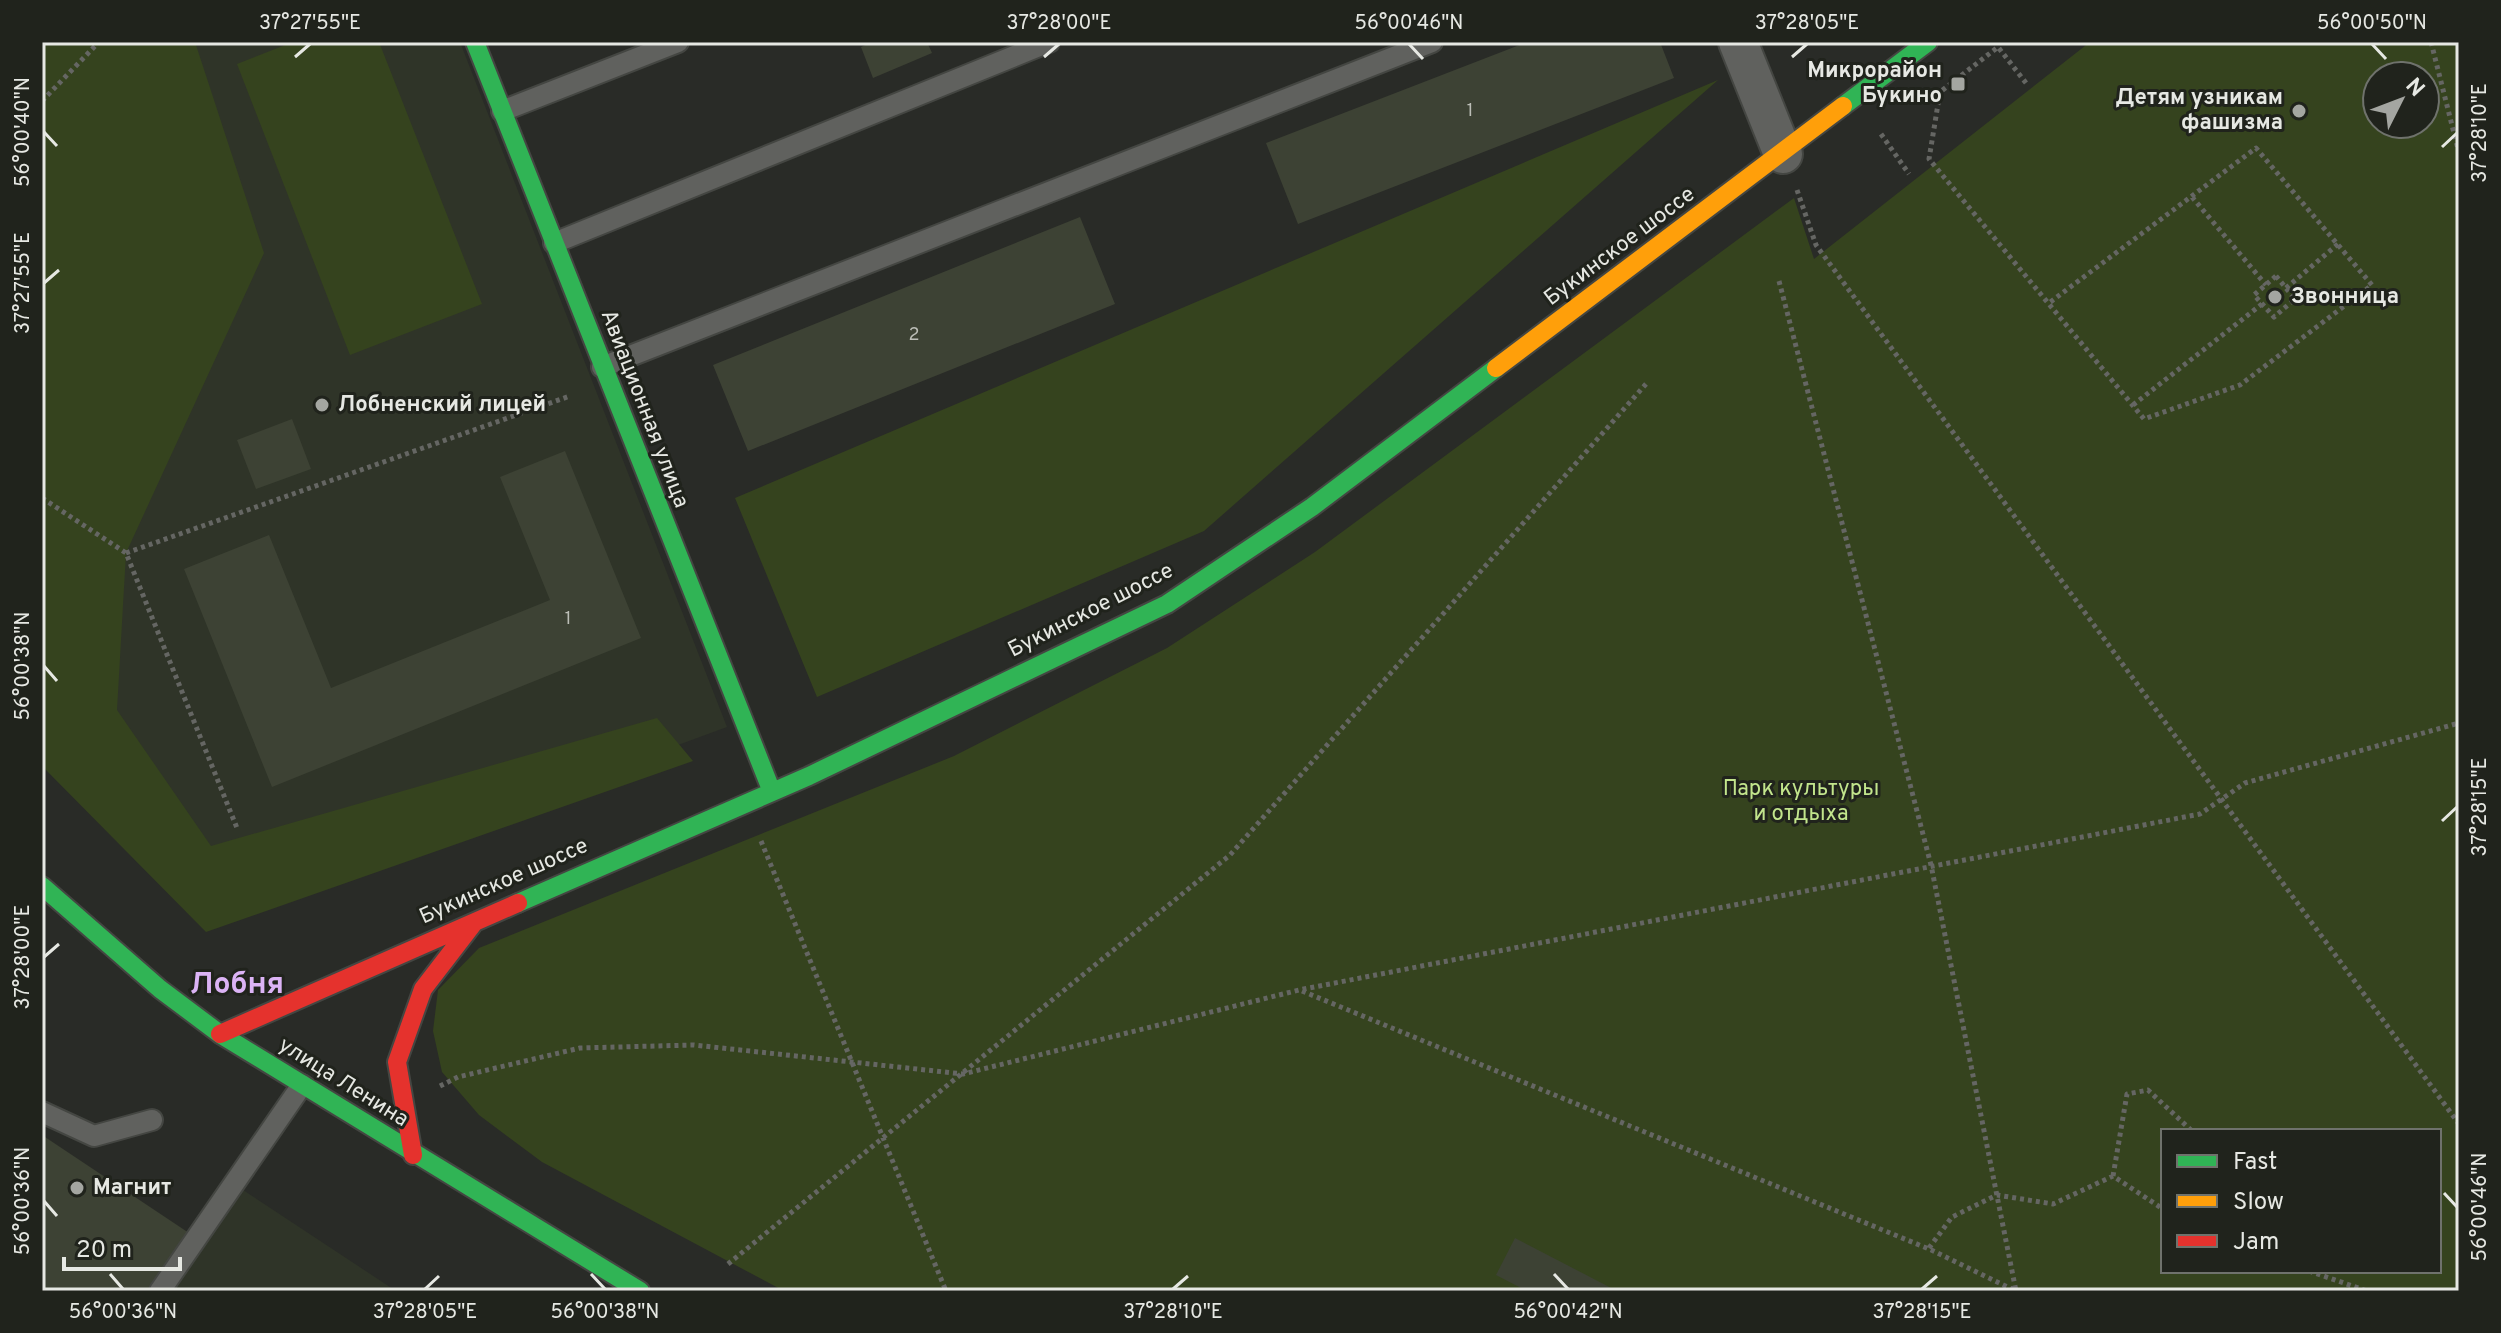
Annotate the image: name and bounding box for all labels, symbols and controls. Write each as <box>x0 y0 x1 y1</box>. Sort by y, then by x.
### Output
text: 37°27'55"E <box>259 11 361 37</box>
text: 37°28'00"E <box>1007 11 1111 37</box>
text: 56°00'46"N <box>1355 11 1463 37</box>
text: 37°28'05"E <box>1755 11 1859 37</box>
text: 56°00'50"N <box>2317 11 2427 37</box>
place label: Микрорайон Букино <box>1807 58 1942 110</box>
north arrow <box>2361 60 2441 140</box>
text: N <box>2399 73 2429 103</box>
marker: Микрорайон Букино <box>1949 75 1967 93</box>
text: 56°00'40"N <box>11 77 37 187</box>
text: 37°28'10"E <box>2468 83 2494 183</box>
place label: Детям узникам фашизма <box>2116 85 2283 137</box>
house number: 1 <box>1467 100 1473 123</box>
marker: Детям узникам фашизма <box>2290 102 2308 120</box>
street label: Букинское шоссе <box>1539 182 1701 312</box>
text: 37°27'55"E <box>11 232 37 334</box>
place label: Звонница <box>2291 284 2399 311</box>
marker: Звонница <box>2266 288 2284 306</box>
street label: Авиационная улица <box>594 306 694 512</box>
house number: 2 <box>908 324 920 347</box>
place label: Лобненский лицей <box>338 392 546 419</box>
marker: Лобненский лицей <box>313 396 331 414</box>
street label: Букинское шоссе <box>1004 558 1178 664</box>
house number: 1 <box>565 608 571 631</box>
text: 56°00'38"N <box>11 612 37 720</box>
text: 37°28'15"E <box>2468 757 2494 857</box>
park label: Парк культуры и отдыха <box>1723 776 1879 828</box>
street label: Букинское шоссе <box>416 833 592 931</box>
text: 37°28'00"E <box>11 905 37 1009</box>
district label: Лобня <box>190 967 284 1004</box>
street label: улица Ленина <box>273 1032 413 1134</box>
legend <box>2161 1129 2441 1273</box>
text: 56°00'36"N <box>11 1147 37 1255</box>
text: Fast <box>2233 1148 2277 1178</box>
text: 56°00'46"N <box>2468 1153 2494 1261</box>
place label: Магнит <box>93 1175 171 1202</box>
marker: Магнит <box>68 1179 86 1197</box>
text: Slow <box>2233 1188 2284 1218</box>
scale bar <box>64 1221 180 1271</box>
text: Jam <box>2233 1228 2279 1258</box>
text: 20 m <box>76 1236 132 1266</box>
text: 56°00'36"N <box>69 1300 177 1326</box>
text: 37°28'05"E <box>373 1300 477 1326</box>
text: 56°00'38"N <box>551 1300 659 1326</box>
text: 37°28'10"E <box>1123 1300 1223 1326</box>
text: 56°00'42"N <box>1513 1300 1623 1326</box>
text: 37°28'15"E <box>1872 1300 1972 1326</box>

